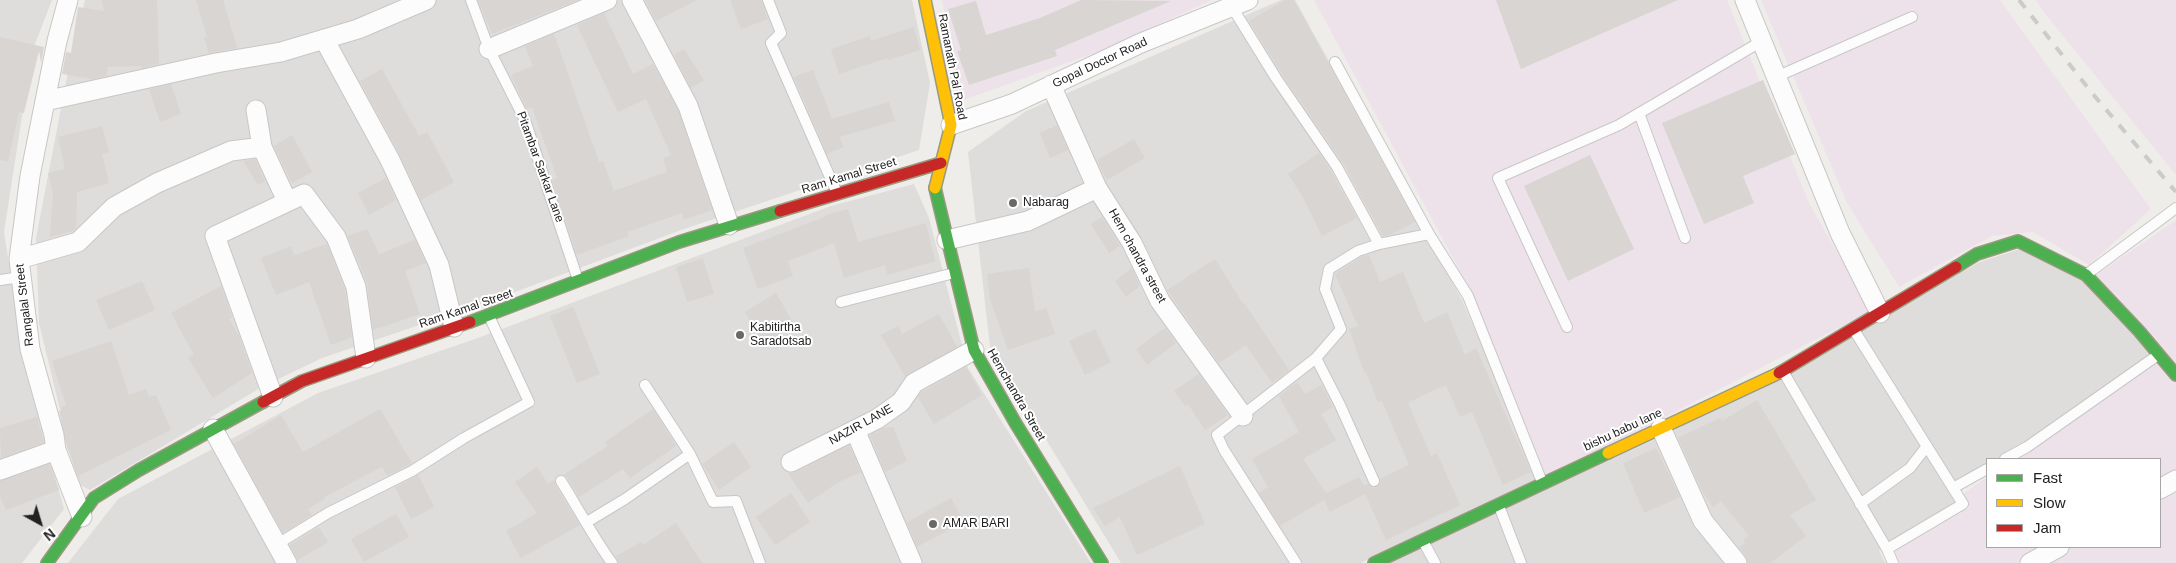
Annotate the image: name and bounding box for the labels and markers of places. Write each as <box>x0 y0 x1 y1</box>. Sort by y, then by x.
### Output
place label: Nabarag <box>1023 196 1069 210</box>
marker: Nabarag <box>1007 197 1019 209</box>
place label: Kabitirtha Saradotsab <box>750 321 811 349</box>
marker: Kabitirtha Saradotsab <box>734 329 746 341</box>
place label: AMAR BARI <box>943 517 1009 531</box>
marker: AMAR BARI <box>927 518 939 530</box>

